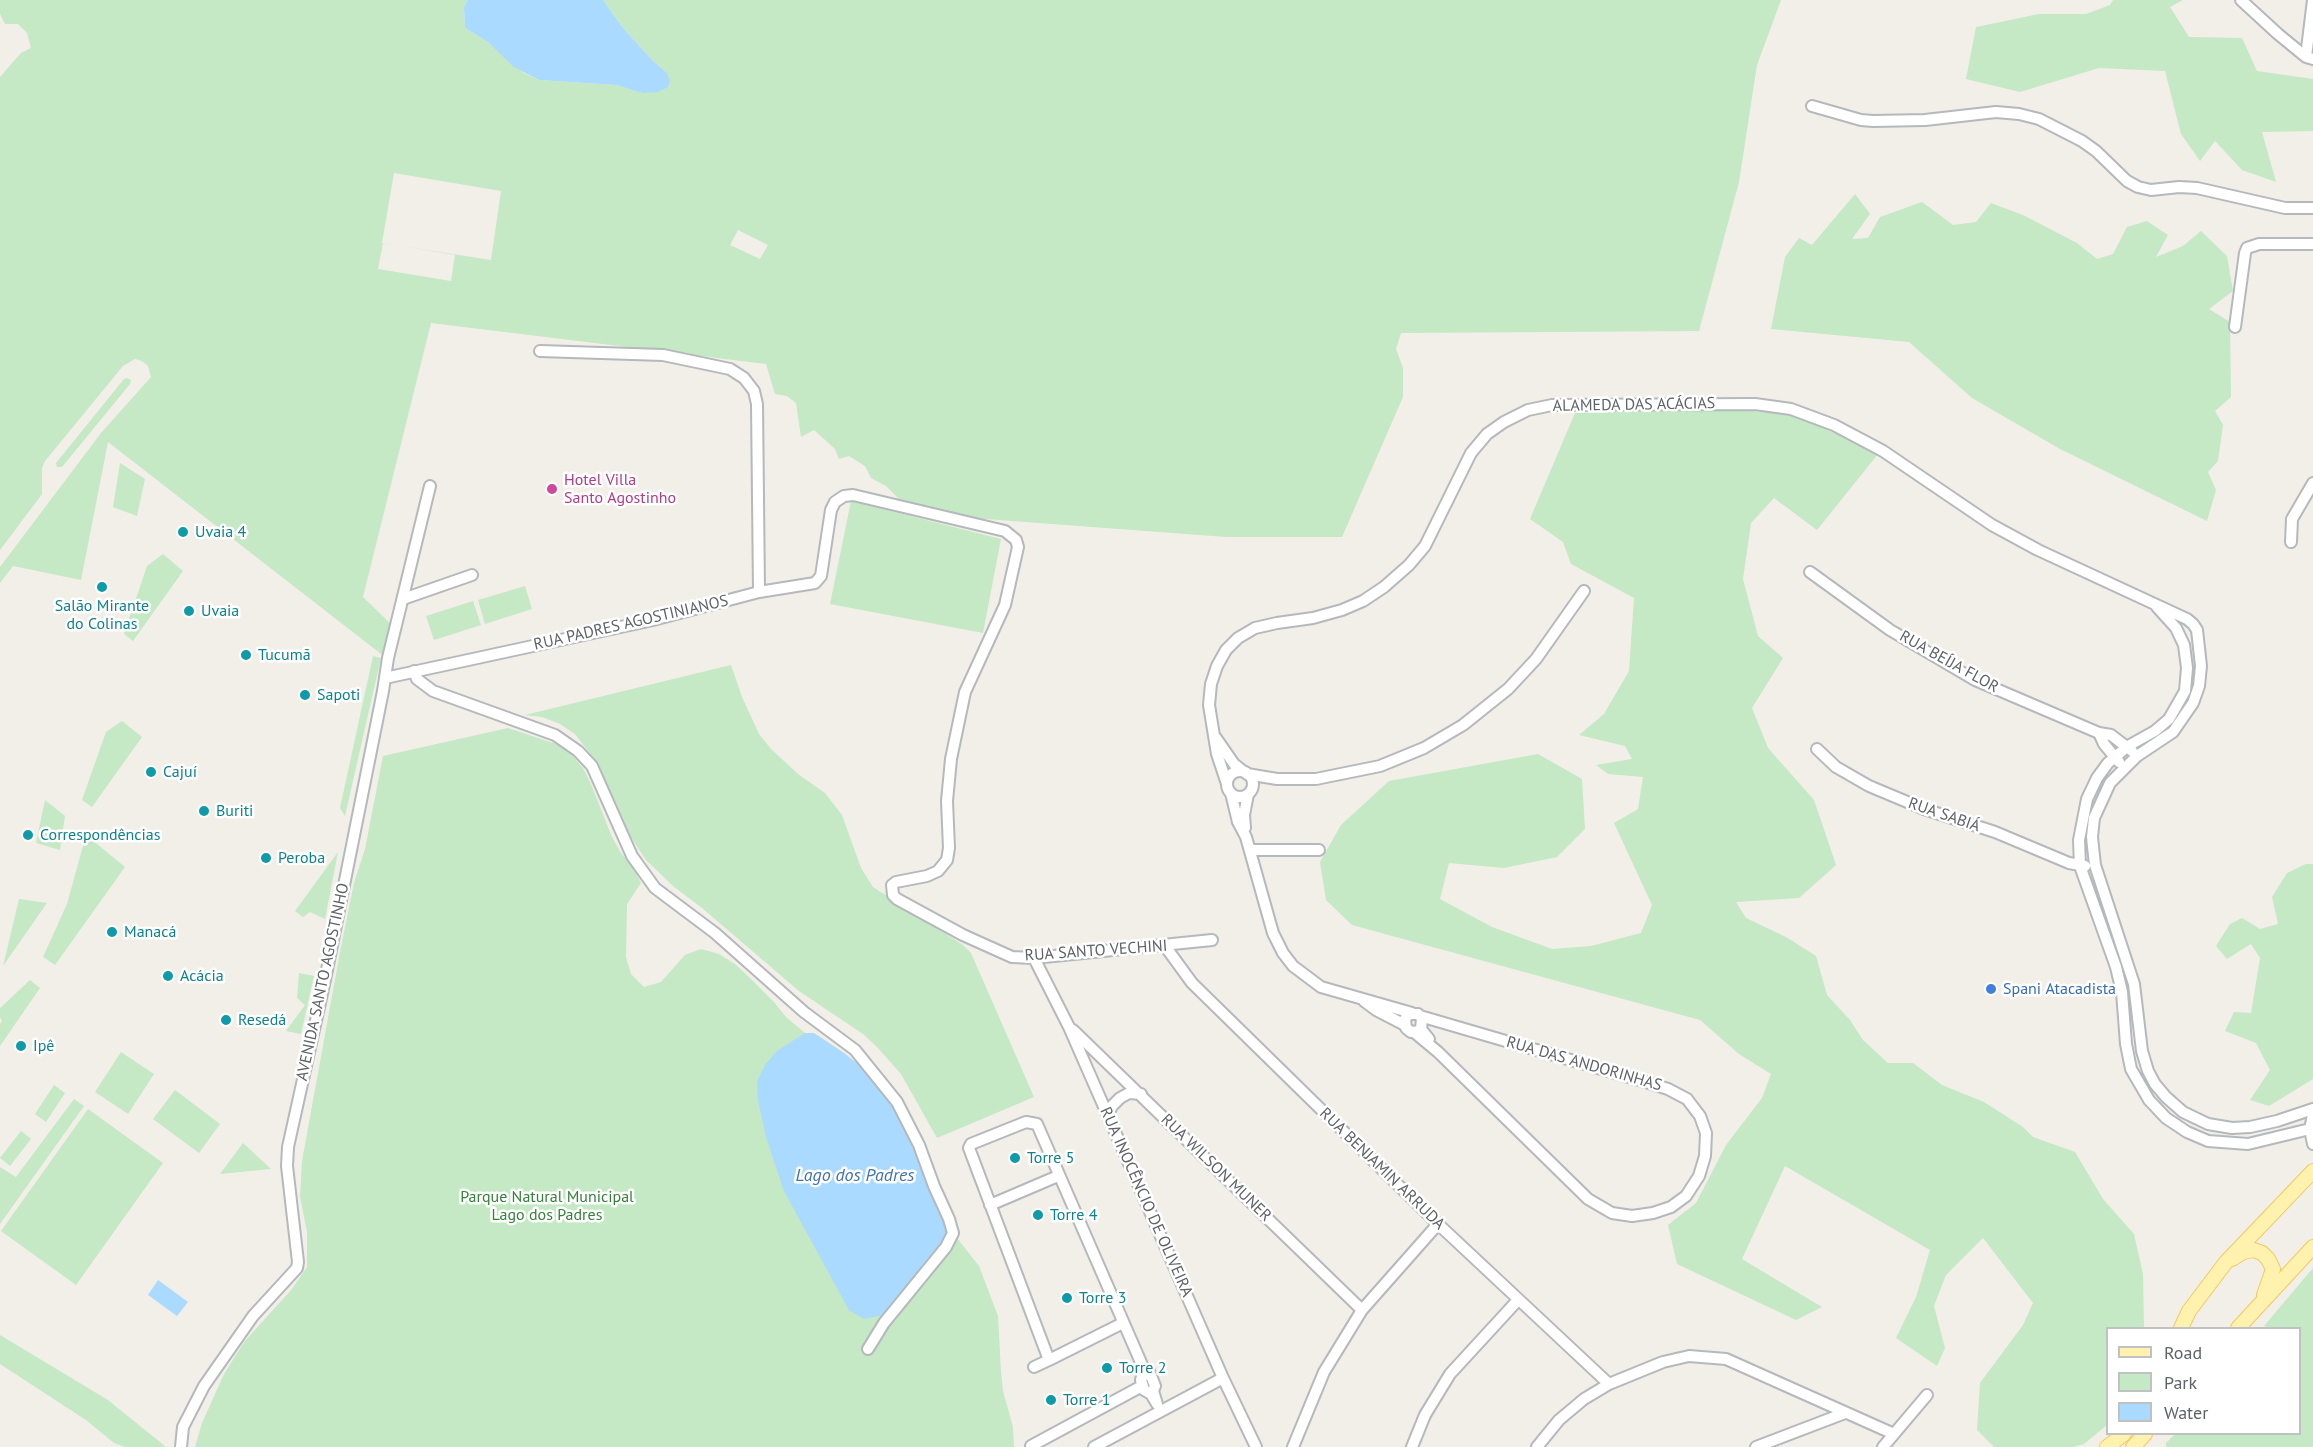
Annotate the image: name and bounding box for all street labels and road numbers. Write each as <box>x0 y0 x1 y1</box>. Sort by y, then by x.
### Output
street label: ALAMEDA DAS ACÁCIAS <box>1553 394 1715 416</box>
street label: RUA PADRES AGOSTINIANOS <box>532 591 730 655</box>
street label: RUA BEÍJA FLOR <box>1896 627 2002 697</box>
street label: RUA SABIÁ <box>1906 794 1982 836</box>
street label: AVENIDA SANTO AGOSTINHO <box>293 881 353 1083</box>
street label: RUA SANTO VECHINI <box>1024 936 1168 966</box>
street label: RUA DAS ANDORINHAS <box>1504 1033 1664 1095</box>
street label: RUA INOCÊNCIO DE OLIVEIRA <box>1095 1104 1197 1300</box>
street label: RUA BENJAMIN ARRUDA <box>1315 1104 1449 1234</box>
street label: RUA WILSON MUNER <box>1157 1110 1275 1226</box>

